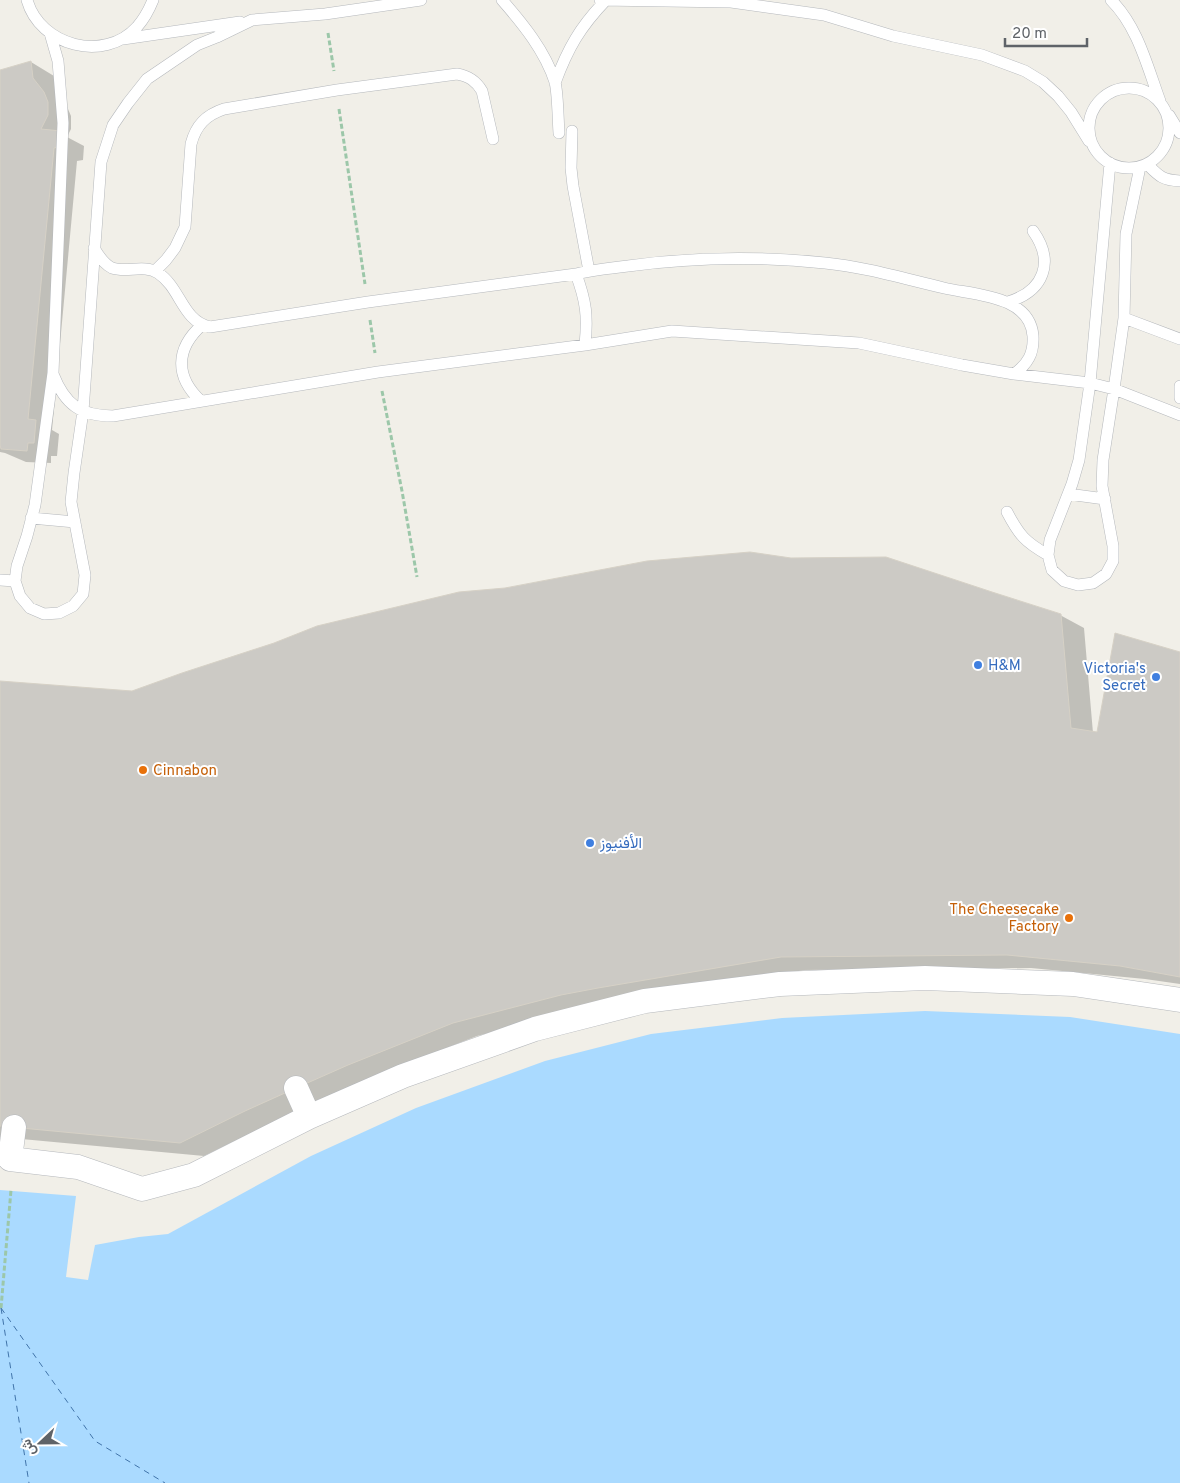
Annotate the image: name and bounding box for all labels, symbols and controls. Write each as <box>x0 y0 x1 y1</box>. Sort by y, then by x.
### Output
scale bar <box>1005 15 1088 47</box>
text: 20 m <box>1012 25 1047 44</box>
place label: H&M <box>988 657 1021 676</box>
marker: H&M <box>972 659 984 671</box>
place label: Victoria's Secret <box>1084 660 1146 696</box>
marker: Victoria's Secret <box>1150 671 1162 683</box>
place label: Cinnabon <box>153 762 217 781</box>
marker: Cinnabon <box>137 764 149 776</box>
place label: الأفنيوز <box>599 834 642 854</box>
marker: الأفنيوز <box>584 837 596 849</box>
place label: The Cheesecake Factory <box>949 901 1059 937</box>
marker: The Cheesecake Factory <box>1063 912 1075 924</box>
north arrow <box>15 1418 65 1468</box>
text: ش <box>18 1436 40 1458</box>

